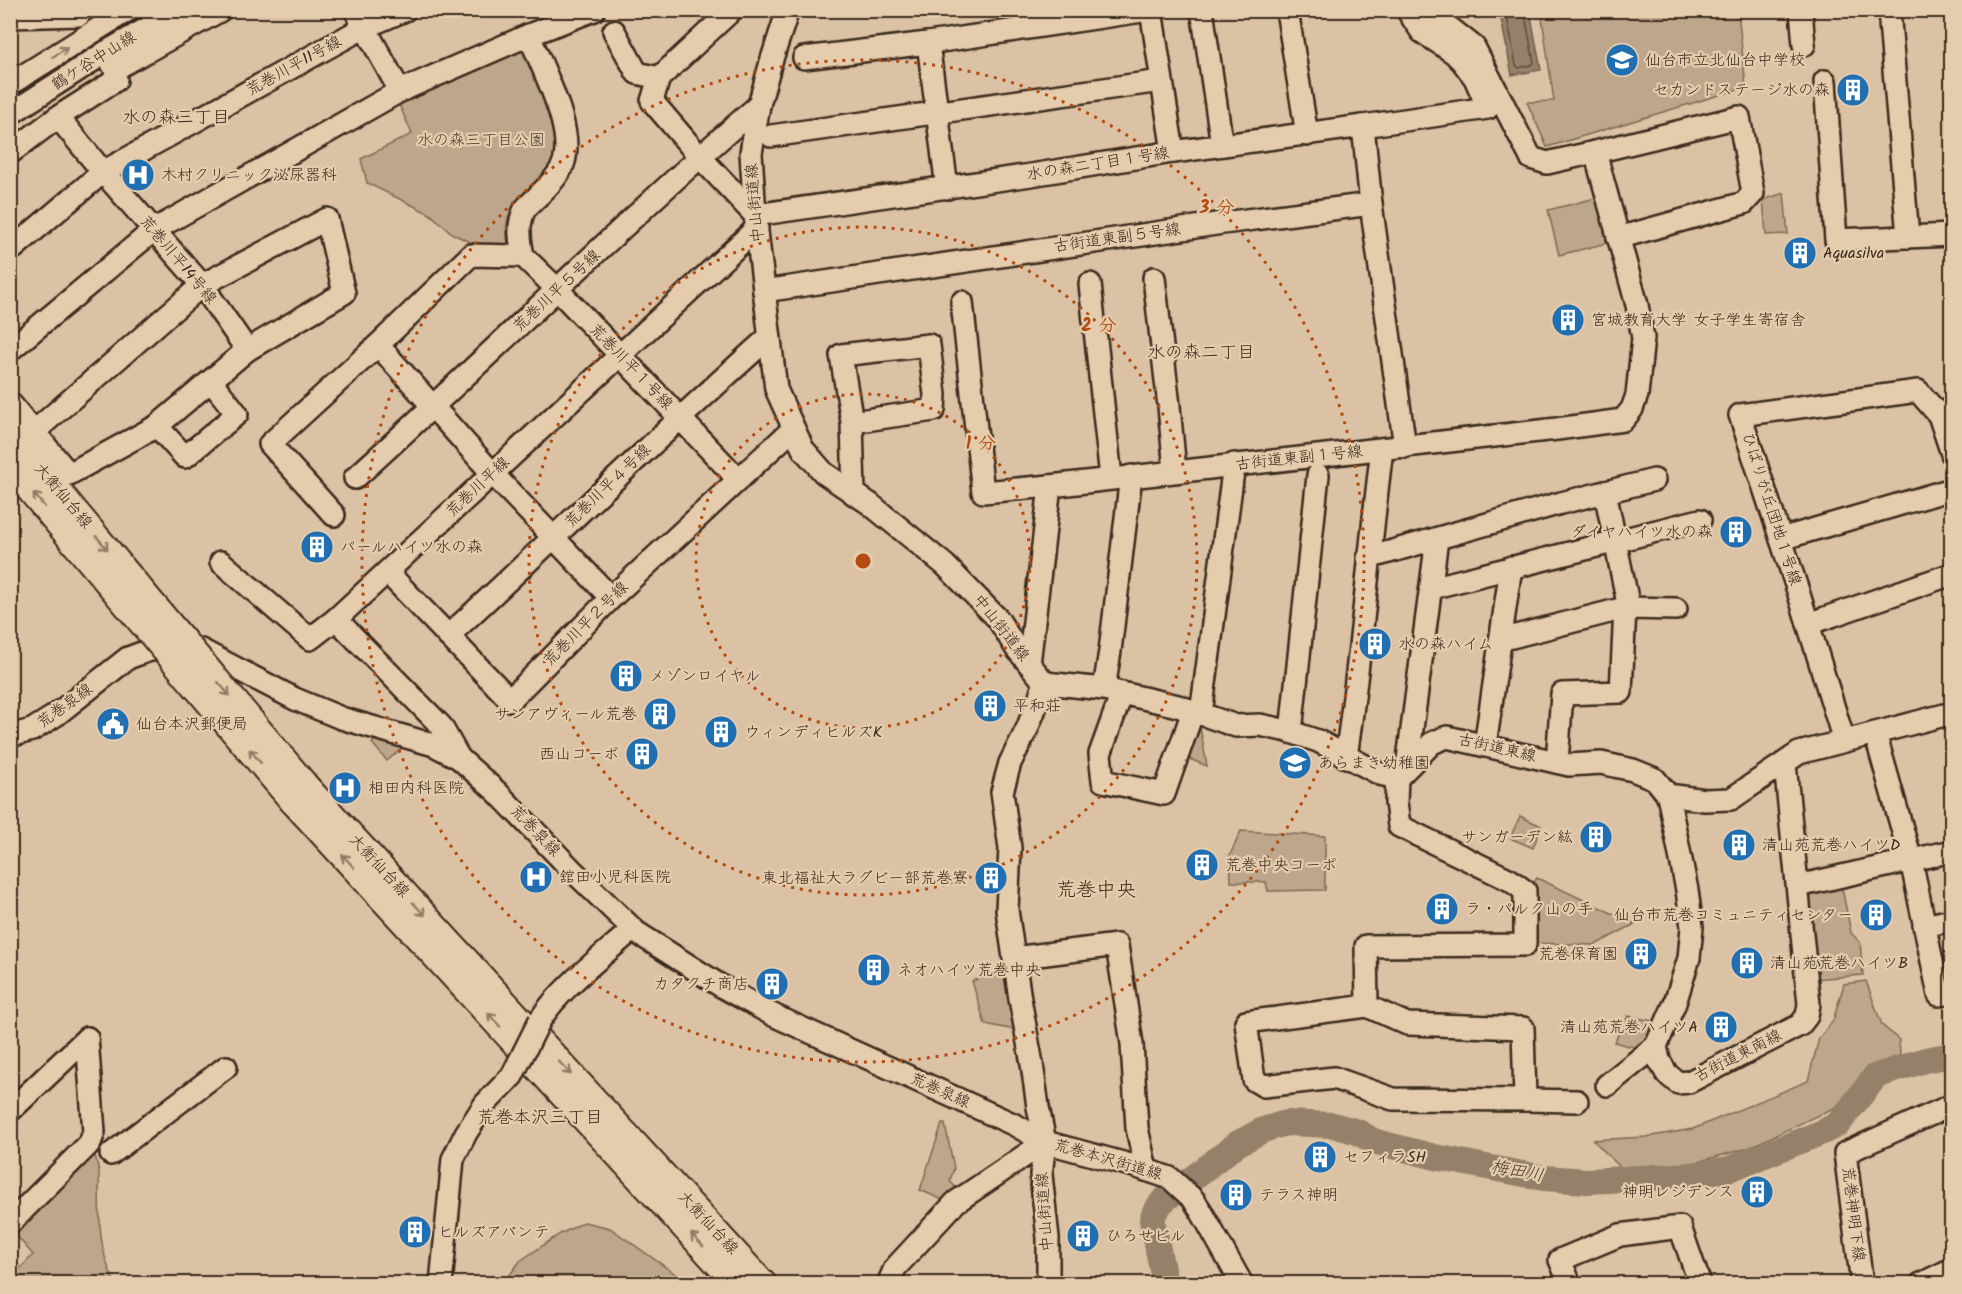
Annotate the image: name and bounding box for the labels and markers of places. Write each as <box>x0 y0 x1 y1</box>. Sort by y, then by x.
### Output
school or university icon: 仙台市立北仙台中学校 <box>1604 42 1640 78</box>
place label: 仙台市立北仙台中学校 <box>1645 48 1805 73</box>
building icon: セカンドステージ水の森 <box>1835 72 1871 108</box>
place label: セカンドステージ水の森 <box>1653 78 1830 103</box>
hospital icon: 木村クリニック泌尿器科 <box>120 157 156 193</box>
place label: 木村クリニック泌尿器科 <box>161 163 337 188</box>
building icon: Aquasilva <box>1782 235 1818 271</box>
place label: Aquasilva <box>1823 241 1884 266</box>
building icon: 宮城教育大学 女子学生寄宿舎 <box>1550 302 1586 338</box>
place label: 宮城教育大学 女子学生寄宿舎 <box>1591 308 1805 333</box>
building icon: ダイヤハイツ水の森 <box>1718 514 1754 550</box>
place label: ダイヤハイツ水の森 <box>1571 520 1713 545</box>
building icon: パールハイツ水の森 <box>299 529 335 565</box>
place label: パールハイツ水の森 <box>340 535 483 560</box>
centre of rings <box>853 551 873 571</box>
building icon: 水の森ハイム <box>1357 626 1393 662</box>
place label: 水の森ハイム <box>1398 632 1493 657</box>
building icon: メゾンロイヤル <box>608 658 644 694</box>
place label: メゾンロイヤル <box>649 664 761 689</box>
building icon: 平和荘 <box>972 688 1008 724</box>
place label: 平和荘 <box>1013 694 1061 719</box>
building icon: サンアヴィール荒巻 <box>642 696 678 732</box>
place label: サンアヴィール荒巻 <box>494 702 637 727</box>
public building icon: 仙台本沢郵便局 <box>95 706 131 742</box>
place label: 仙台本沢郵便局 <box>136 712 248 737</box>
building icon: ウィンディヒルズK <box>703 714 739 750</box>
place label: ウィンディヒルズK <box>744 720 883 745</box>
building icon: 西山コーポ <box>624 736 660 772</box>
place label: 西山コーポ <box>539 742 619 767</box>
school or university icon: あらまき幼稚園 <box>1277 745 1313 781</box>
place label: あらまき幼稚園 <box>1318 751 1430 776</box>
hospital icon: 相田内科医院 <box>327 770 363 806</box>
place label: 相田内科医院 <box>368 776 464 801</box>
building icon: サンガーデン紘 <box>1578 819 1614 855</box>
place label: サンガーデン紘 <box>1461 825 1573 850</box>
building icon: 清山苑荒巻ハイツD <box>1721 827 1757 863</box>
place label: 清山苑荒巻ハイツD <box>1762 833 1900 858</box>
building icon: 荒巻中央コーポ <box>1184 847 1220 883</box>
place label: 荒巻中央コーポ <box>1225 853 1337 878</box>
hospital icon: 舘田小児科医院 <box>518 859 554 895</box>
building icon: 東北福祉大ラグビー部荒巻寮 <box>973 860 1009 896</box>
place label: 舘田小児科医院 <box>559 865 671 890</box>
place label: 東北福祉大ラグビー部荒巻寮 <box>761 866 968 891</box>
building icon: ラ・パルク山の手 <box>1424 891 1460 927</box>
place label: ラ・パルク山の手 <box>1465 897 1593 922</box>
building icon: 仙台市荒巻コミュニティセンター <box>1858 897 1894 933</box>
place label: 仙台市荒巻コミュニティセンター <box>1614 903 1853 928</box>
building icon: 荒巻保育園 <box>1623 936 1659 972</box>
place label: 荒巻保育園 <box>1538 942 1618 967</box>
building icon: 清山苑荒巻ハイツB <box>1729 945 1765 981</box>
place label: 清山苑荒巻ハイツB <box>1770 951 1908 976</box>
building icon: ネオハイツ荒巻中央 <box>856 952 892 988</box>
place label: ネオハイツ荒巻中央 <box>897 958 1041 983</box>
building icon: カタクチ商店 <box>754 966 790 1002</box>
place label: カタクチ商店 <box>653 972 749 997</box>
building icon: 清山苑荒巻ハイツA <box>1703 1009 1739 1045</box>
place label: 清山苑荒巻ハイツA <box>1560 1015 1698 1040</box>
building icon: セフィラSH <box>1302 1139 1338 1175</box>
place label: セフィラSH <box>1343 1145 1426 1170</box>
building icon: 神明レジデンス <box>1739 1174 1775 1210</box>
building icon: テラス神明 <box>1218 1177 1254 1213</box>
place label: 神明レジデンス <box>1622 1180 1734 1205</box>
place label: テラス神明 <box>1259 1183 1338 1208</box>
building icon: ヒルズアバンテ <box>397 1214 433 1250</box>
building icon: ひろせビル <box>1065 1218 1101 1254</box>
place label: ヒルズアバンテ <box>438 1220 550 1245</box>
place label: ひろせビル <box>1106 1224 1186 1249</box>

